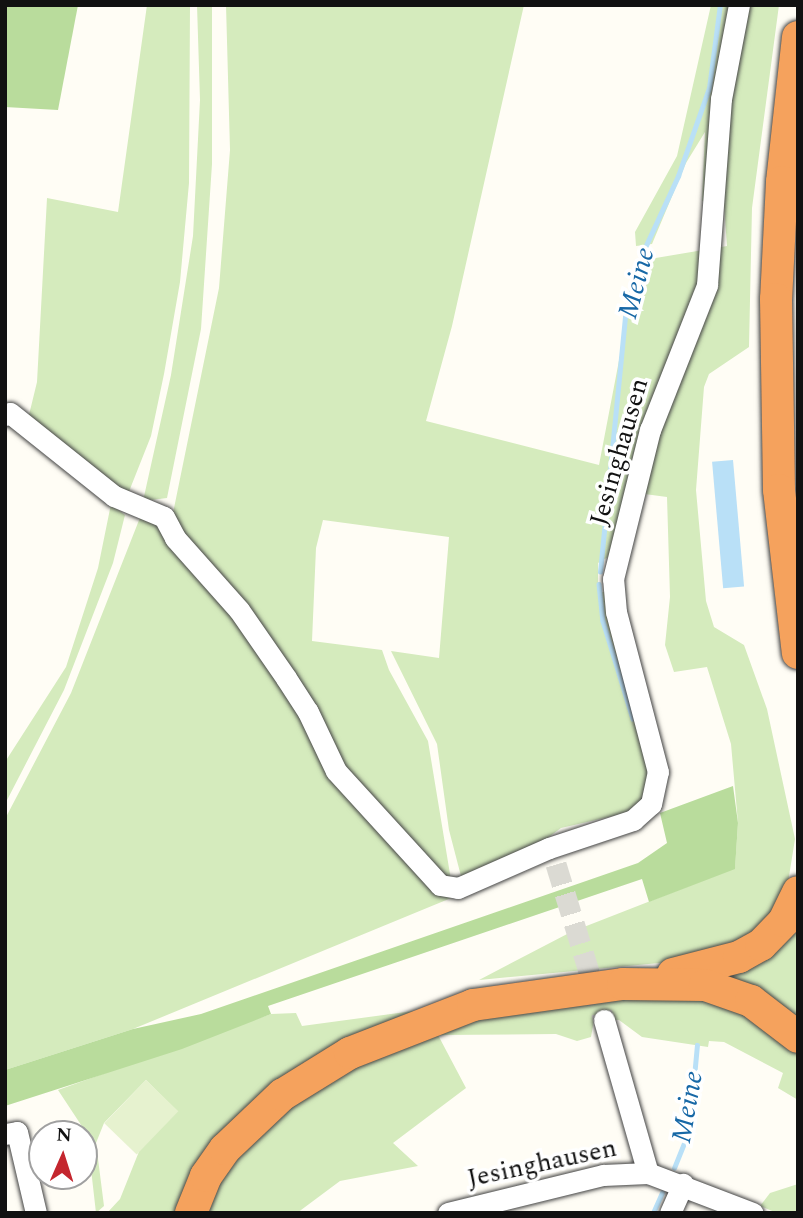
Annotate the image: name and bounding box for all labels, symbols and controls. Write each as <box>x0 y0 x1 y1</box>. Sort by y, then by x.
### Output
water label: Meine <box>611 244 663 322</box>
street label: Jesinghausen <box>584 375 656 529</box>
water label: Meine <box>665 1068 711 1146</box>
north arrow <box>28 1120 98 1190</box>
text: N <box>56 1121 73 1150</box>
street label: Jesinghausen <box>465 1133 619 1195</box>

